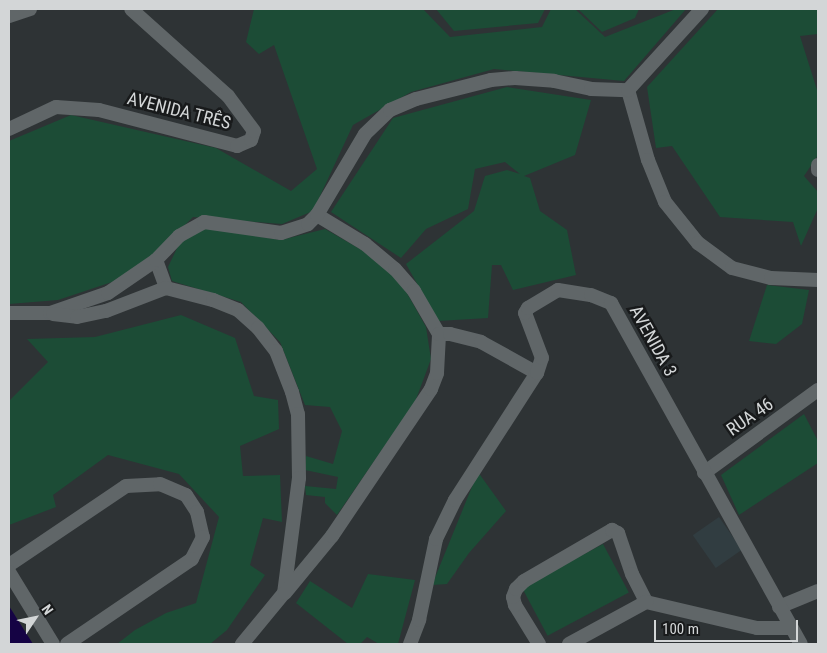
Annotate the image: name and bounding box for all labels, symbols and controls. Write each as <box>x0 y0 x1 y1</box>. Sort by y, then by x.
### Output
street label: AVENIDA TRÊS <box>125 88 233 134</box>
street label: AVENIDA 3 <box>625 302 681 380</box>
street label: RUA 46 <box>723 393 777 441</box>
north arrow <box>10 593 60 643</box>
text: N <box>38 602 56 618</box>
scale bar <box>657 610 801 642</box>
text: 100 m <box>662 620 699 638</box>

